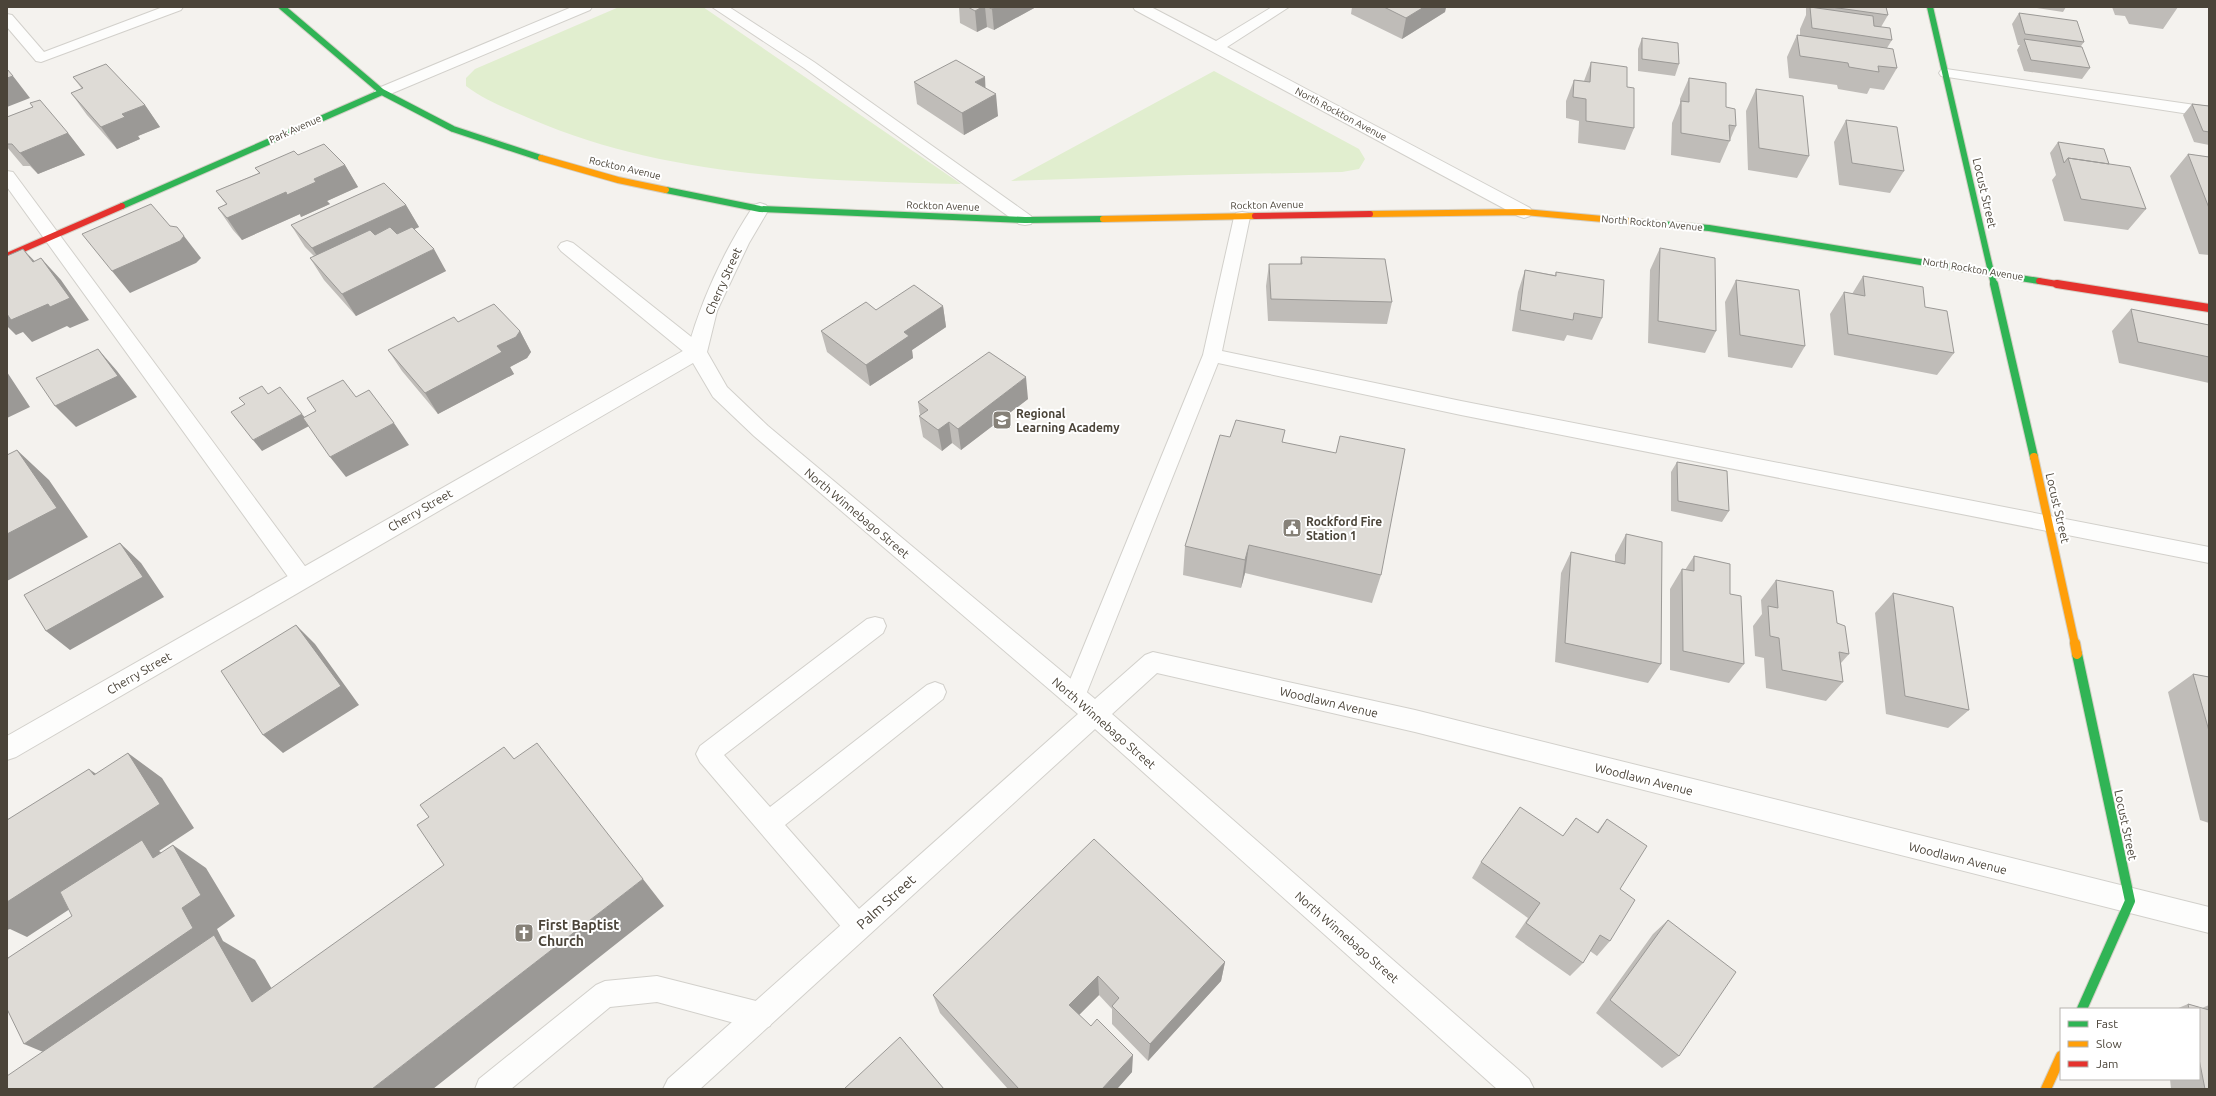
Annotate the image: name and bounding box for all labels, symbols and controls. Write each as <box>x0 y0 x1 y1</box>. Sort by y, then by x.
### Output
street label: North Rockton Avenue <box>1293 85 1389 143</box>
street label: Park Avenue <box>267 113 323 145</box>
street label: Rockton Avenue <box>588 154 662 182</box>
street label: Locust Street <box>1971 157 1999 230</box>
street label: Rockton Avenue <box>906 199 980 213</box>
street label: Rockton Avenue <box>1230 199 1304 211</box>
street label: North Rockton Avenue <box>1601 213 1703 233</box>
street label: Cherry Street <box>702 245 744 317</box>
street label: North Rockton Avenue <box>1922 256 2024 282</box>
place label: Regional Learning Academy <box>1016 407 1120 434</box>
school or university icon: Regional Learning Academy <box>991 409 1013 431</box>
street label: North Winnebago Street <box>802 465 912 561</box>
street label: Locust Street <box>2044 472 2072 545</box>
street label: Cherry Street <box>385 486 455 534</box>
place label: Rockford Fire Station 1 <box>1306 515 1382 542</box>
public building icon: Rockford Fire Station 1 <box>1281 517 1303 539</box>
street label: Cherry Street <box>104 649 174 697</box>
street label: North Winnebago Street <box>1050 675 1158 772</box>
street label: Woodlawn Avenue <box>1278 684 1380 720</box>
street label: Woodlawn Avenue <box>1594 761 1694 797</box>
street label: Locust Street <box>2112 789 2140 862</box>
street label: Woodlawn Avenue <box>1908 840 2008 876</box>
street label: Palm Street <box>853 871 919 933</box>
street label: North Winnebago Street <box>1293 889 1401 986</box>
place label: First Baptist Church <box>538 917 619 949</box>
church icon: First Baptist Church <box>513 922 535 944</box>
legend <box>2060 1008 2200 1080</box>
text: Fast <box>2096 1017 2118 1030</box>
text: Slow <box>2096 1037 2122 1050</box>
text: Jam <box>2096 1057 2118 1070</box>

